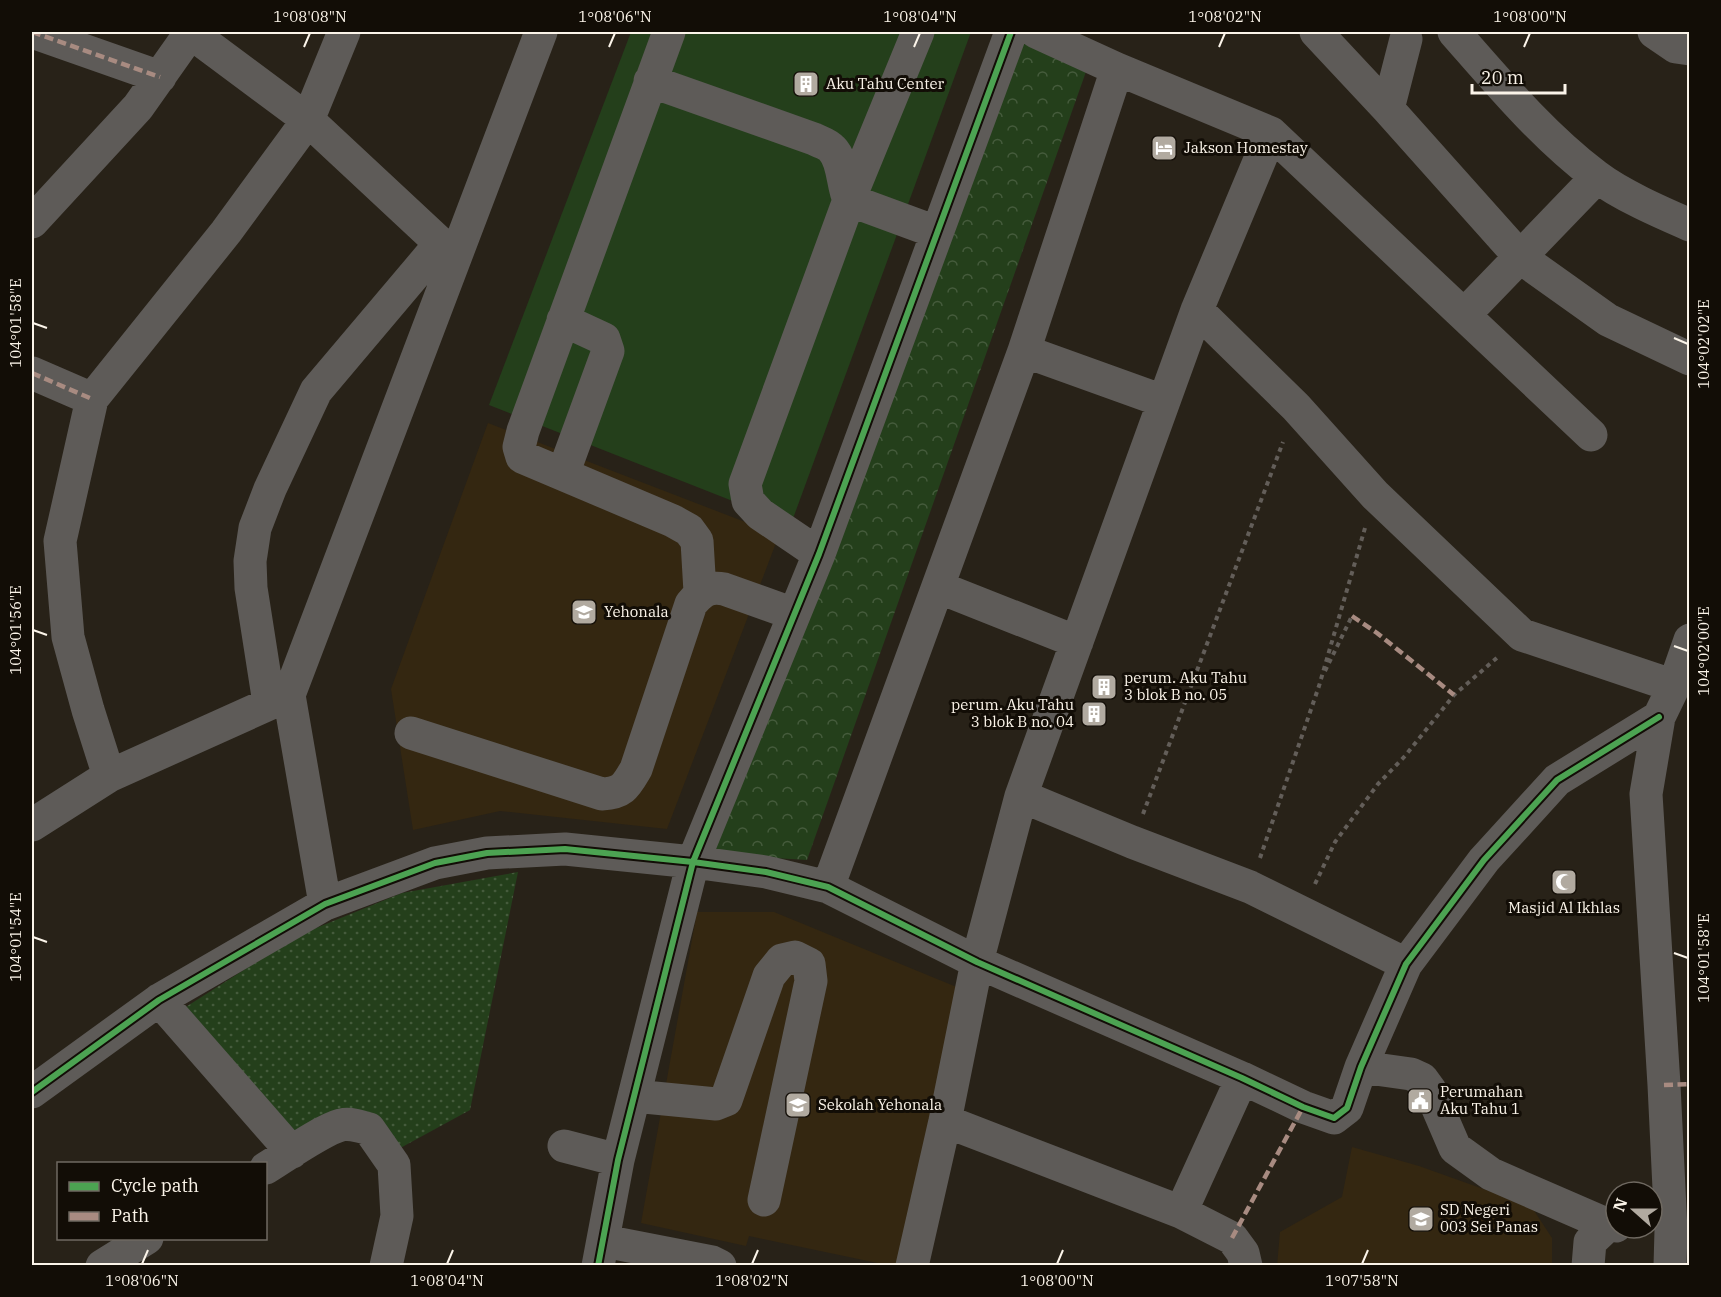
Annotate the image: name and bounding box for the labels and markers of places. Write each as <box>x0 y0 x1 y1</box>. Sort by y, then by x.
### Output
building icon: Aku Tahu Center <box>791 69 821 99</box>
place label: Aku Tahu Center <box>826 74 945 93</box>
hotel icon: Jakson Homestay <box>1149 133 1179 163</box>
place label: Jakson Homestay <box>1184 138 1308 157</box>
school or university icon: Yehonala <box>569 597 599 627</box>
place label: Yehonala <box>604 602 669 621</box>
place label: perum. Aku Tahu 3 blok B no. 05 <box>1124 668 1247 704</box>
building icon: perum. Aku Tahu 3 blok B no. 05 <box>1089 672 1119 702</box>
place label: perum. Aku Tahu 3 blok B no. 04 <box>951 695 1074 731</box>
building icon: perum. Aku Tahu 3 blok B no. 04 <box>1079 699 1109 729</box>
mosque icon: Masjid Al Ikhlas <box>1549 867 1579 897</box>
place label: Masjid Al Ikhlas <box>1508 898 1620 917</box>
place label: Perumahan Aku Tahu 1 <box>1440 1082 1523 1118</box>
public building icon: Perumahan Aku Tahu 1 <box>1405 1086 1435 1116</box>
school or university icon: Sekolah Yehonala <box>783 1090 813 1120</box>
place label: Sekolah Yehonala <box>818 1095 942 1114</box>
place label: SD Negeri 003 Sei Panas <box>1440 1200 1538 1236</box>
school or university icon: SD Negeri 003 Sei Panas <box>1406 1204 1436 1234</box>

